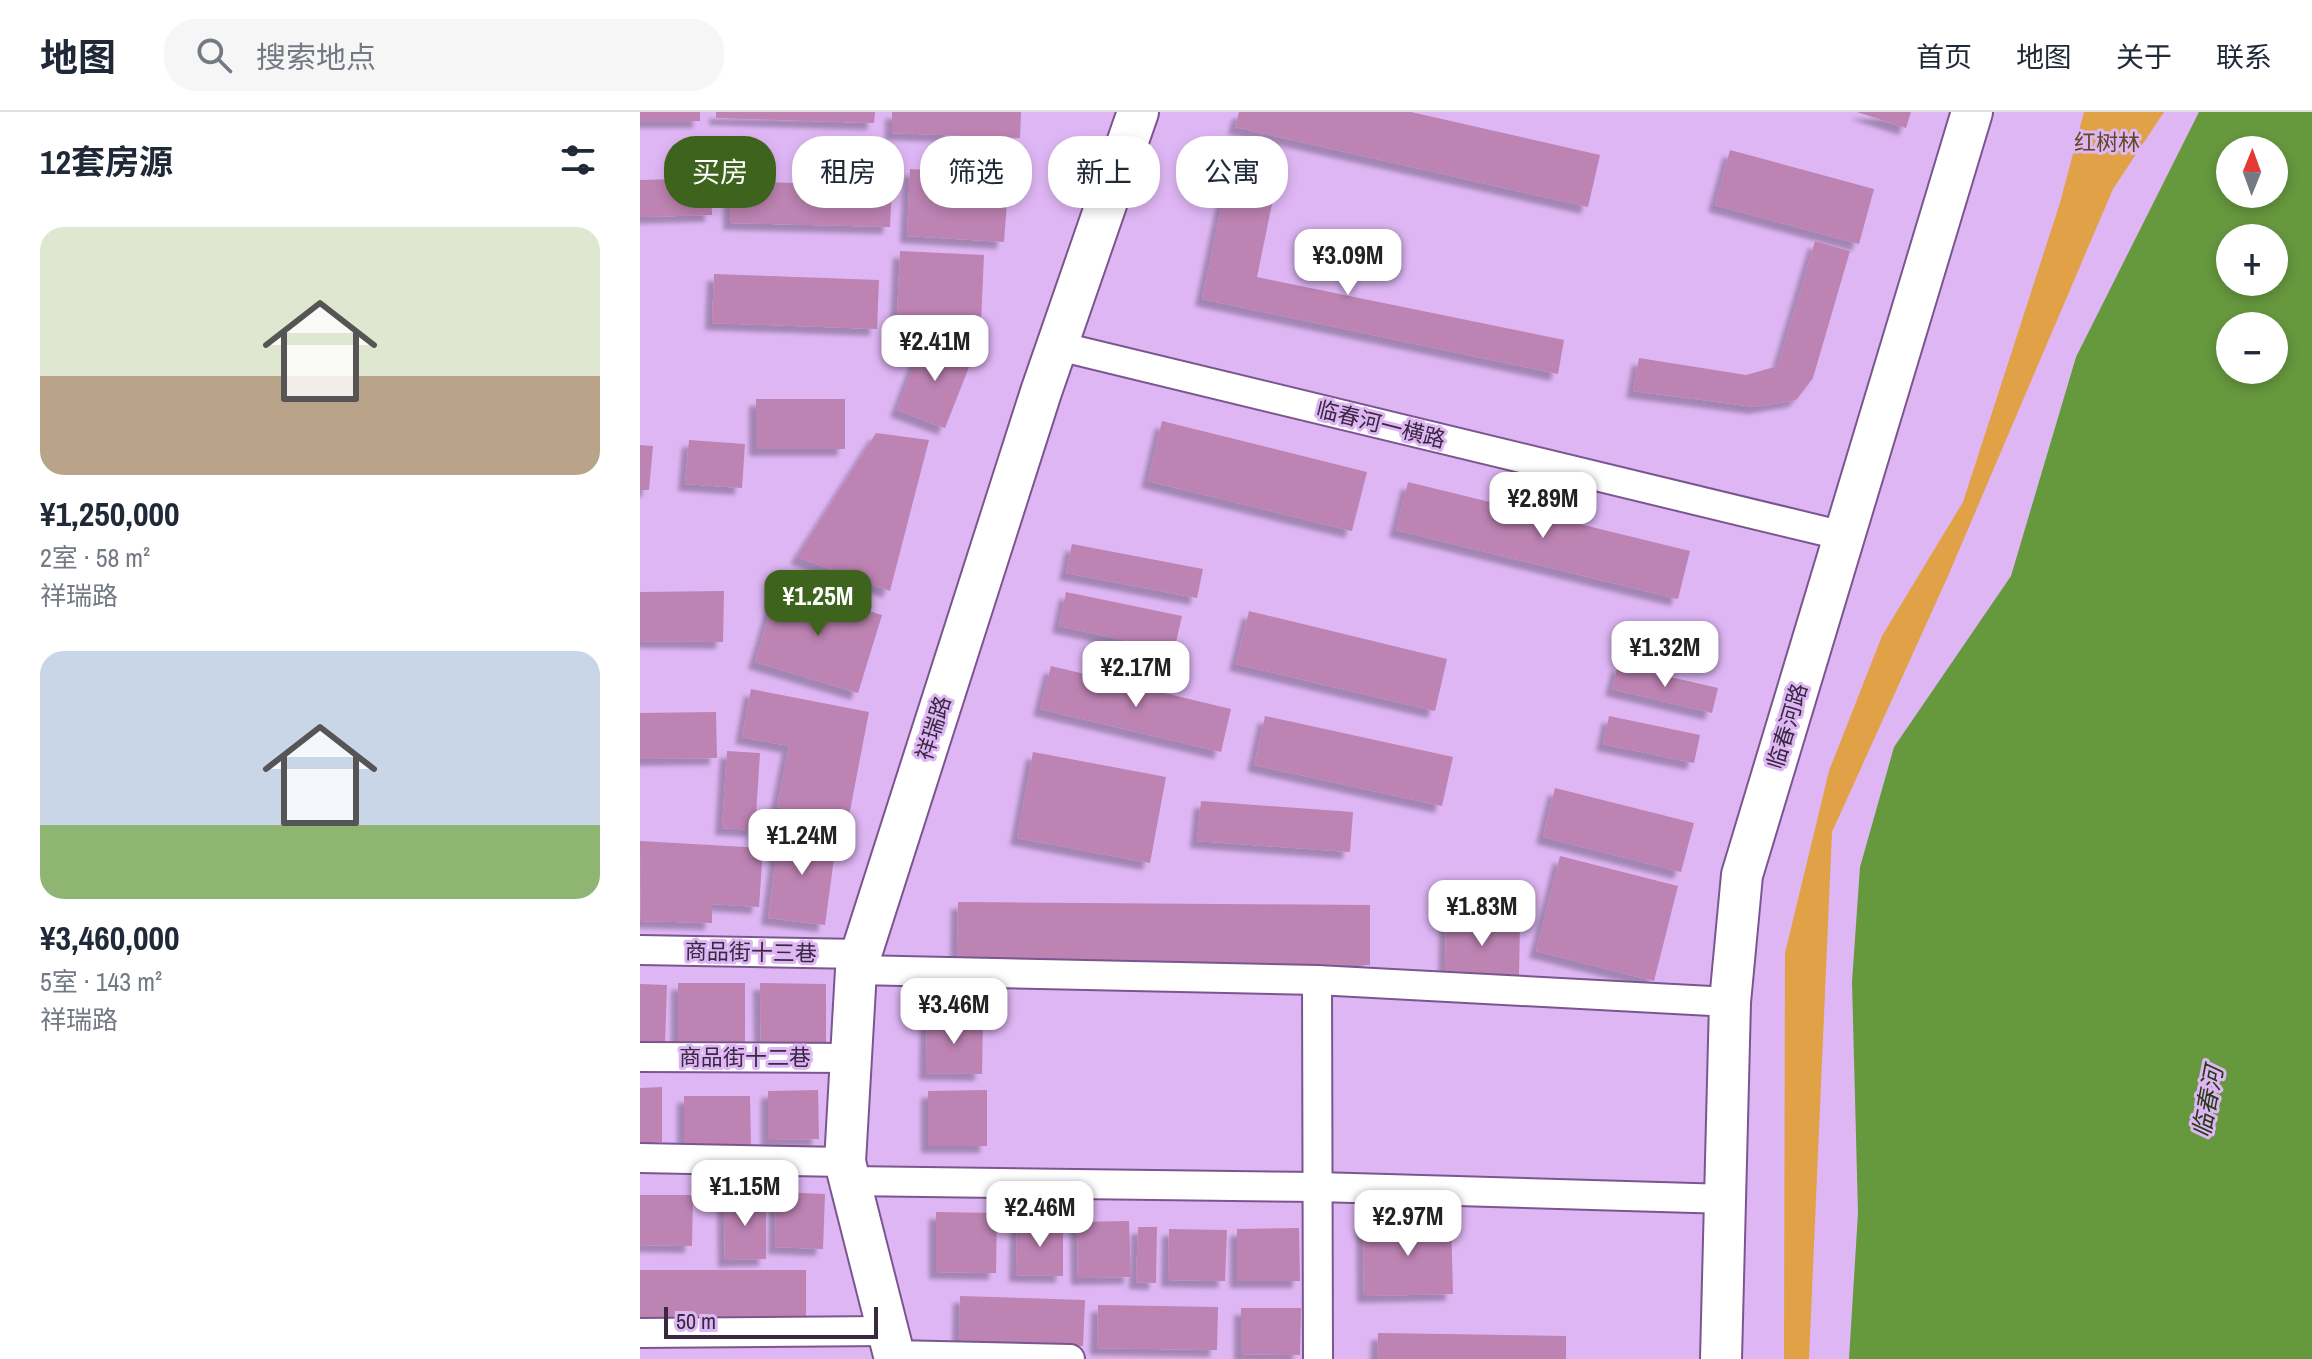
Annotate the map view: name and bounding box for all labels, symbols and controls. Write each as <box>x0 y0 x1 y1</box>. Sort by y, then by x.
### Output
search box <box>164 19 724 91</box>
text: 地图 <box>40 32 116 83</box>
icon: search <box>192 33 236 77</box>
text: 搜索地点 <box>256 37 376 77</box>
text: 首页 <box>1916 38 1972 76</box>
text: 地图 <box>2016 38 2072 76</box>
text: 关于 <box>2116 38 2172 76</box>
text: 联系 <box>2216 38 2272 76</box>
park label: 红树林 <box>2074 127 2140 157</box>
chip: 买房 <box>664 136 776 208</box>
chip: 租房 <box>792 136 904 208</box>
chip: 筛选 <box>920 136 1032 208</box>
chip: 新上 <box>1048 136 1160 208</box>
chip: 公寓 <box>1176 136 1288 208</box>
north arrow <box>2216 136 2288 208</box>
map controls <box>2216 136 2288 384</box>
icon: filters <box>556 138 600 182</box>
text: 12套房源 <box>40 139 173 185</box>
button: + <box>2216 224 2288 296</box>
pin: ¥3.09M <box>1283 229 1413 297</box>
text: ¥3.09M <box>1312 237 1384 272</box>
icon: home <box>248 279 392 423</box>
button: − <box>2216 312 2288 384</box>
pin: ¥2.41M <box>870 315 1000 383</box>
text: ¥2.41M <box>899 323 971 358</box>
street label: 临春河一横路 <box>1313 393 1449 455</box>
pin: ¥2.89M <box>1478 472 1608 540</box>
text: ¥2.89M <box>1507 480 1579 515</box>
text: ¥1,250,000 <box>40 491 180 537</box>
text: 2室 · 58 m² <box>40 540 150 575</box>
pin: ¥1.25M <box>753 570 883 638</box>
text: 祥瑞路 <box>40 578 118 613</box>
text: ¥1.25M <box>782 578 854 613</box>
pin: ¥1.32M <box>1600 621 1730 689</box>
text: ¥1.32M <box>1629 629 1701 664</box>
pin: ¥2.17M <box>1071 641 1201 709</box>
text: ¥2.17M <box>1100 649 1172 684</box>
street label: 临春河路 <box>1760 680 1814 772</box>
street label: 祥瑞路 <box>909 692 957 764</box>
icon: home <box>248 703 392 847</box>
pin: ¥1.24M <box>737 809 867 877</box>
text: ¥1.24M <box>766 817 838 852</box>
pin: ¥1.83M <box>1417 880 1547 948</box>
text: ¥1.83M <box>1446 888 1518 923</box>
text: ¥3,460,000 <box>40 915 180 961</box>
street label: 商品街十三巷 <box>685 936 817 968</box>
text: 5室 · 143 m² <box>40 964 162 999</box>
pin: ¥3.46M <box>889 978 1019 1046</box>
text: ¥3.46M <box>918 986 990 1021</box>
text: 祥瑞路 <box>40 1002 118 1037</box>
street label: 商品街十二巷 <box>679 1042 811 1072</box>
water label: 临春河 <box>2184 1059 2230 1140</box>
pin: ¥1.15M <box>680 1160 810 1228</box>
text: ¥1.15M <box>709 1168 781 1203</box>
pin: ¥2.46M <box>975 1181 1105 1249</box>
text: ¥2.46M <box>1004 1189 1076 1224</box>
pin: ¥2.97M <box>1343 1190 1473 1258</box>
text: ¥2.97M <box>1372 1198 1444 1233</box>
scale bar <box>664 1303 878 1339</box>
text: 50 m <box>676 1306 716 1336</box>

